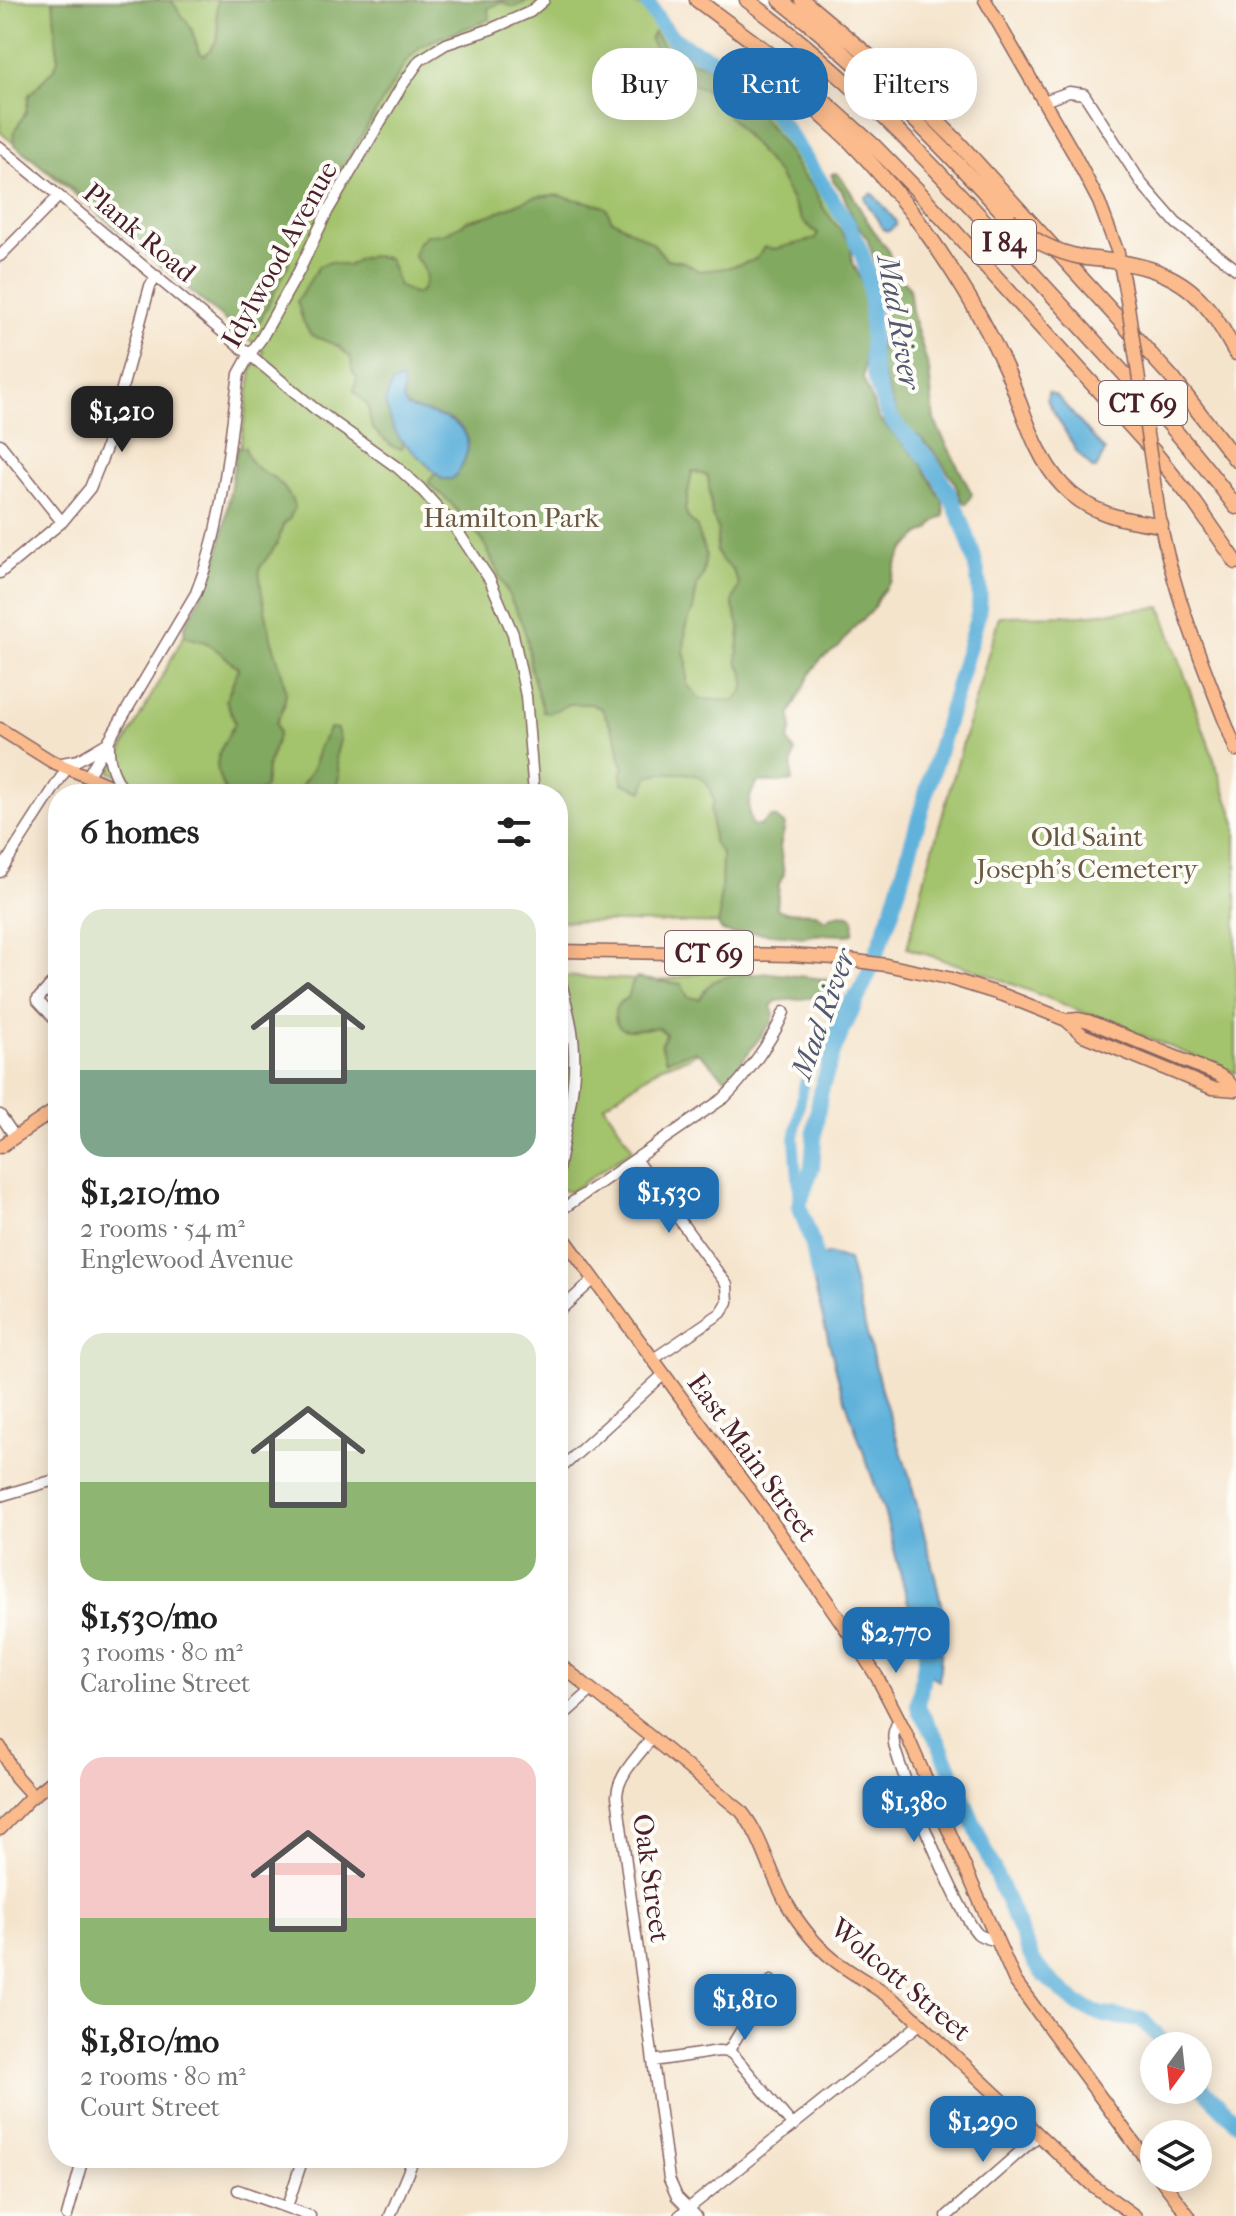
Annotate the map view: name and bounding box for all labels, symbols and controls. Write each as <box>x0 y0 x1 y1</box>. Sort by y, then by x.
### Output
chip: Buy <box>592 48 697 120</box>
chip: Rent <box>713 48 828 120</box>
chip: Filters <box>844 48 977 120</box>
street label: Idylwood Avenue <box>215 155 344 353</box>
street label: Plank Road <box>77 176 203 289</box>
road number: I 84 <box>972 220 1036 264</box>
water label: Mad River <box>869 250 928 394</box>
road number: CT 69 <box>1099 381 1187 425</box>
pin: $1,210 <box>57 386 187 454</box>
text: $1,210 <box>89 396 155 427</box>
park label: Hamilton Park <box>423 501 600 534</box>
icon: filters <box>492 810 536 854</box>
text: 6 homes <box>80 812 199 852</box>
park label: Old Saint Joseph's Cemetery <box>974 820 1199 885</box>
road number: CT 69 <box>665 931 753 975</box>
water label: Mad River <box>783 942 864 1086</box>
icon: home <box>236 961 380 1105</box>
pin: $1,530 <box>604 1167 734 1235</box>
text: $1,210/mo <box>80 1173 220 1213</box>
text: $1,530 <box>637 1177 701 1208</box>
text: 2 rooms · 54 m² <box>80 1213 245 1244</box>
text: Englewood Avenue <box>80 1244 293 1275</box>
street label: East Main Street <box>681 1367 825 1548</box>
icon: home <box>236 1385 380 1529</box>
text: $1,530/mo <box>80 1597 218 1637</box>
pin: $2,770 <box>831 1607 961 1675</box>
text: $2,770 <box>861 1617 931 1648</box>
text: 3 rooms · 80 m² <box>80 1637 243 1668</box>
text: Caroline Street <box>80 1668 250 1699</box>
pin: $1,380 <box>849 1776 979 1844</box>
text: $1,380 <box>881 1786 947 1817</box>
icon: home <box>236 1809 380 1953</box>
street label: Oak Street <box>626 1812 677 1944</box>
street label: Wolcott Street <box>823 1910 978 2048</box>
pin: $1,810 <box>680 1974 810 2042</box>
text: $1,810 <box>712 1984 778 2015</box>
text: $1,810/mo <box>80 2021 219 2061</box>
north arrow <box>1140 2032 1212 2104</box>
map controls <box>1140 2032 1212 2192</box>
text: 2 rooms · 80 m² <box>80 2061 246 2092</box>
text: Court Street <box>80 2092 220 2123</box>
pin: $1,290 <box>918 2096 1048 2164</box>
text: $1,290 <box>948 2106 1018 2137</box>
button: layers <box>1140 2120 1212 2192</box>

